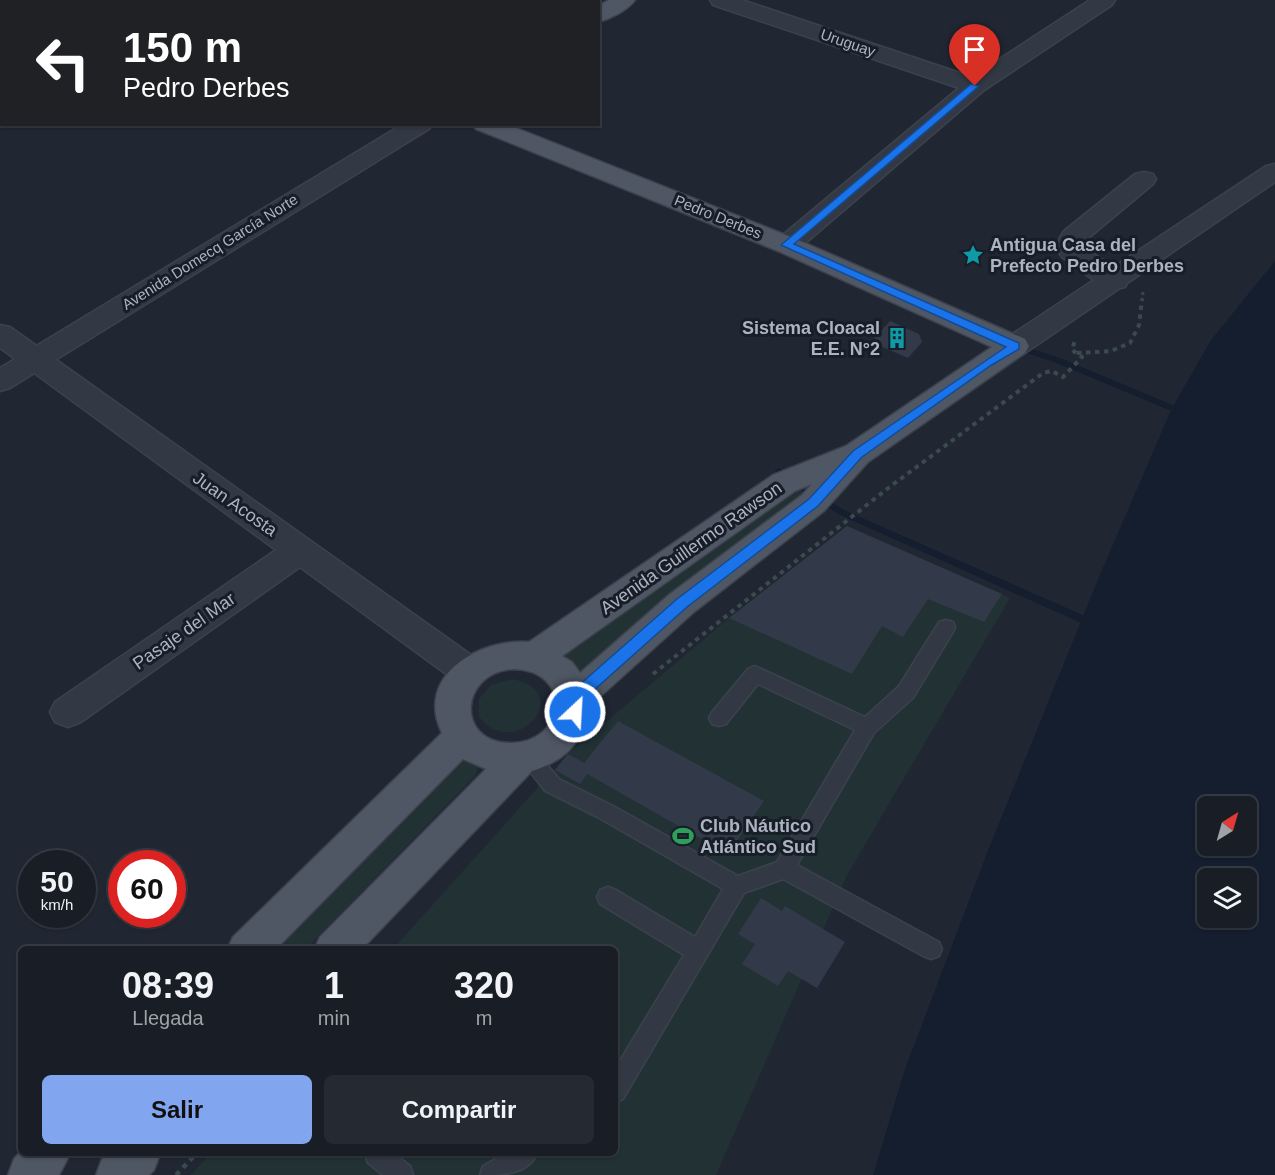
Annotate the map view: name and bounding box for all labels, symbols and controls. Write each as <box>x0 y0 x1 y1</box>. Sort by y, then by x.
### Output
icon: left <box>24 24 102 102</box>
text: 150 m <box>123 24 242 71</box>
pin <box>949 24 1000 86</box>
street label: Uruguay <box>819 25 878 60</box>
icon: arrive <box>958 33 991 66</box>
text: Pedro Derbes <box>123 73 290 103</box>
street label: Avenida Domecq García Norte <box>119 190 301 313</box>
street label: Pedro Derbes <box>672 191 764 242</box>
place label: Antigua Casa del Prefecto Pedro Derbes <box>990 235 1184 276</box>
place icon: Antigua Casa del Prefecto Pedro Derbes <box>961 243 985 267</box>
place label: Sistema Cloacal E.E. N°2 <box>742 318 880 359</box>
building icon: Sistema Cloacal E.E. N°2 <box>885 326 909 350</box>
street label: Juan Acosta <box>189 468 282 541</box>
street label: Avenida Guillermo Rawson <box>596 478 786 618</box>
street label: Pasaje del Mar <box>129 588 239 674</box>
position arrow <box>543 680 607 744</box>
north arrow <box>1197 796 1257 856</box>
map controls <box>1197 796 1257 928</box>
place label: Club Náutico Atlántico Sud <box>700 816 816 857</box>
sports icon: Club Náutico Atlántico Sud <box>671 824 695 848</box>
speed limit sign: 60 <box>108 850 186 928</box>
text: 50 <box>40 865 74 898</box>
button: layers <box>1197 868 1257 928</box>
text: km/h <box>41 896 73 913</box>
text: 08:39 <box>122 965 214 1006</box>
text: 1 <box>324 965 344 1006</box>
text: 320 <box>454 965 514 1006</box>
text: Llegada <box>132 1007 204 1029</box>
text: min <box>318 1007 350 1029</box>
text: m <box>476 1007 492 1029</box>
button: Salir <box>42 1075 312 1144</box>
button: Compartir <box>324 1075 594 1144</box>

